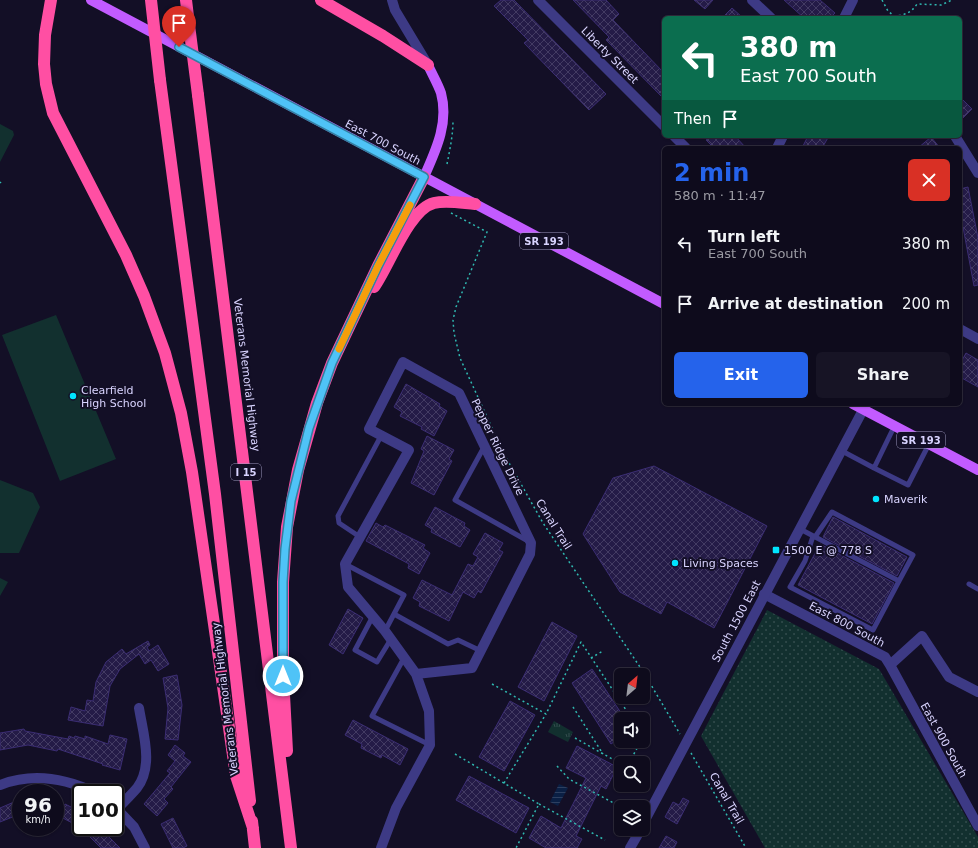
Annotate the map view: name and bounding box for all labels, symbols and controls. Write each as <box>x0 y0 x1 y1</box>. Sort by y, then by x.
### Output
pin <box>162 6 196 47</box>
icon: arrive <box>168 12 190 34</box>
street label: Liberty Street <box>578 24 641 87</box>
text: 380 m <box>740 31 837 64</box>
icon: left <box>674 32 726 84</box>
text: East 700 South <box>740 65 877 86</box>
icon: arrive <box>719 108 741 130</box>
text: Then <box>674 110 711 128</box>
street label: East 700 South <box>343 117 423 168</box>
text: 2 min <box>674 159 749 187</box>
button: close <box>908 159 950 201</box>
text: 580 m · 11:47 <box>674 188 765 203</box>
text: Turn left <box>708 228 780 246</box>
road number: SR 193 <box>520 233 568 249</box>
icon: left <box>674 233 696 255</box>
text: 380 m <box>902 235 950 253</box>
text: East 700 South <box>708 246 807 261</box>
icon: arrive <box>674 293 696 315</box>
text: Arrive at destination <box>708 295 883 313</box>
text: 200 m <box>902 295 950 313</box>
street label: Veterans Memorial Highway <box>231 298 262 453</box>
button: Exit <box>674 352 808 398</box>
button: Share <box>816 352 950 398</box>
place label: Clearfield High School <box>81 384 146 410</box>
marker: Clearfield High School <box>68 391 78 401</box>
street label: Pepper Ridge Drive <box>468 397 527 498</box>
road number: SR 193 <box>897 432 945 448</box>
road number: I 15 <box>231 464 261 480</box>
place label: Maverik <box>884 493 928 506</box>
marker: Maverik <box>871 494 881 504</box>
street label: Canal Trail <box>533 497 574 552</box>
place label: 1500 E @ 778 S <box>784 544 872 557</box>
marker: 1500 E @ 778 S <box>771 545 781 555</box>
place label: Living Spaces <box>683 557 759 570</box>
marker: Living Spaces <box>670 558 680 568</box>
street label: South 1500 East <box>709 578 764 664</box>
street label: East 800 South <box>807 599 887 650</box>
street label: Veterans Memorial Highway <box>210 621 241 776</box>
position arrow <box>262 655 304 697</box>
north arrow <box>614 668 650 704</box>
map controls <box>614 668 650 836</box>
street label: East 900 South <box>918 700 970 780</box>
button: sound <box>614 712 650 748</box>
button: search <box>614 756 650 792</box>
street label: Canal Trail <box>707 770 746 826</box>
speed limit sign: 100 <box>72 784 124 836</box>
text: 96 <box>24 793 52 817</box>
button: layers <box>614 800 650 836</box>
text: km/h <box>25 814 51 825</box>

